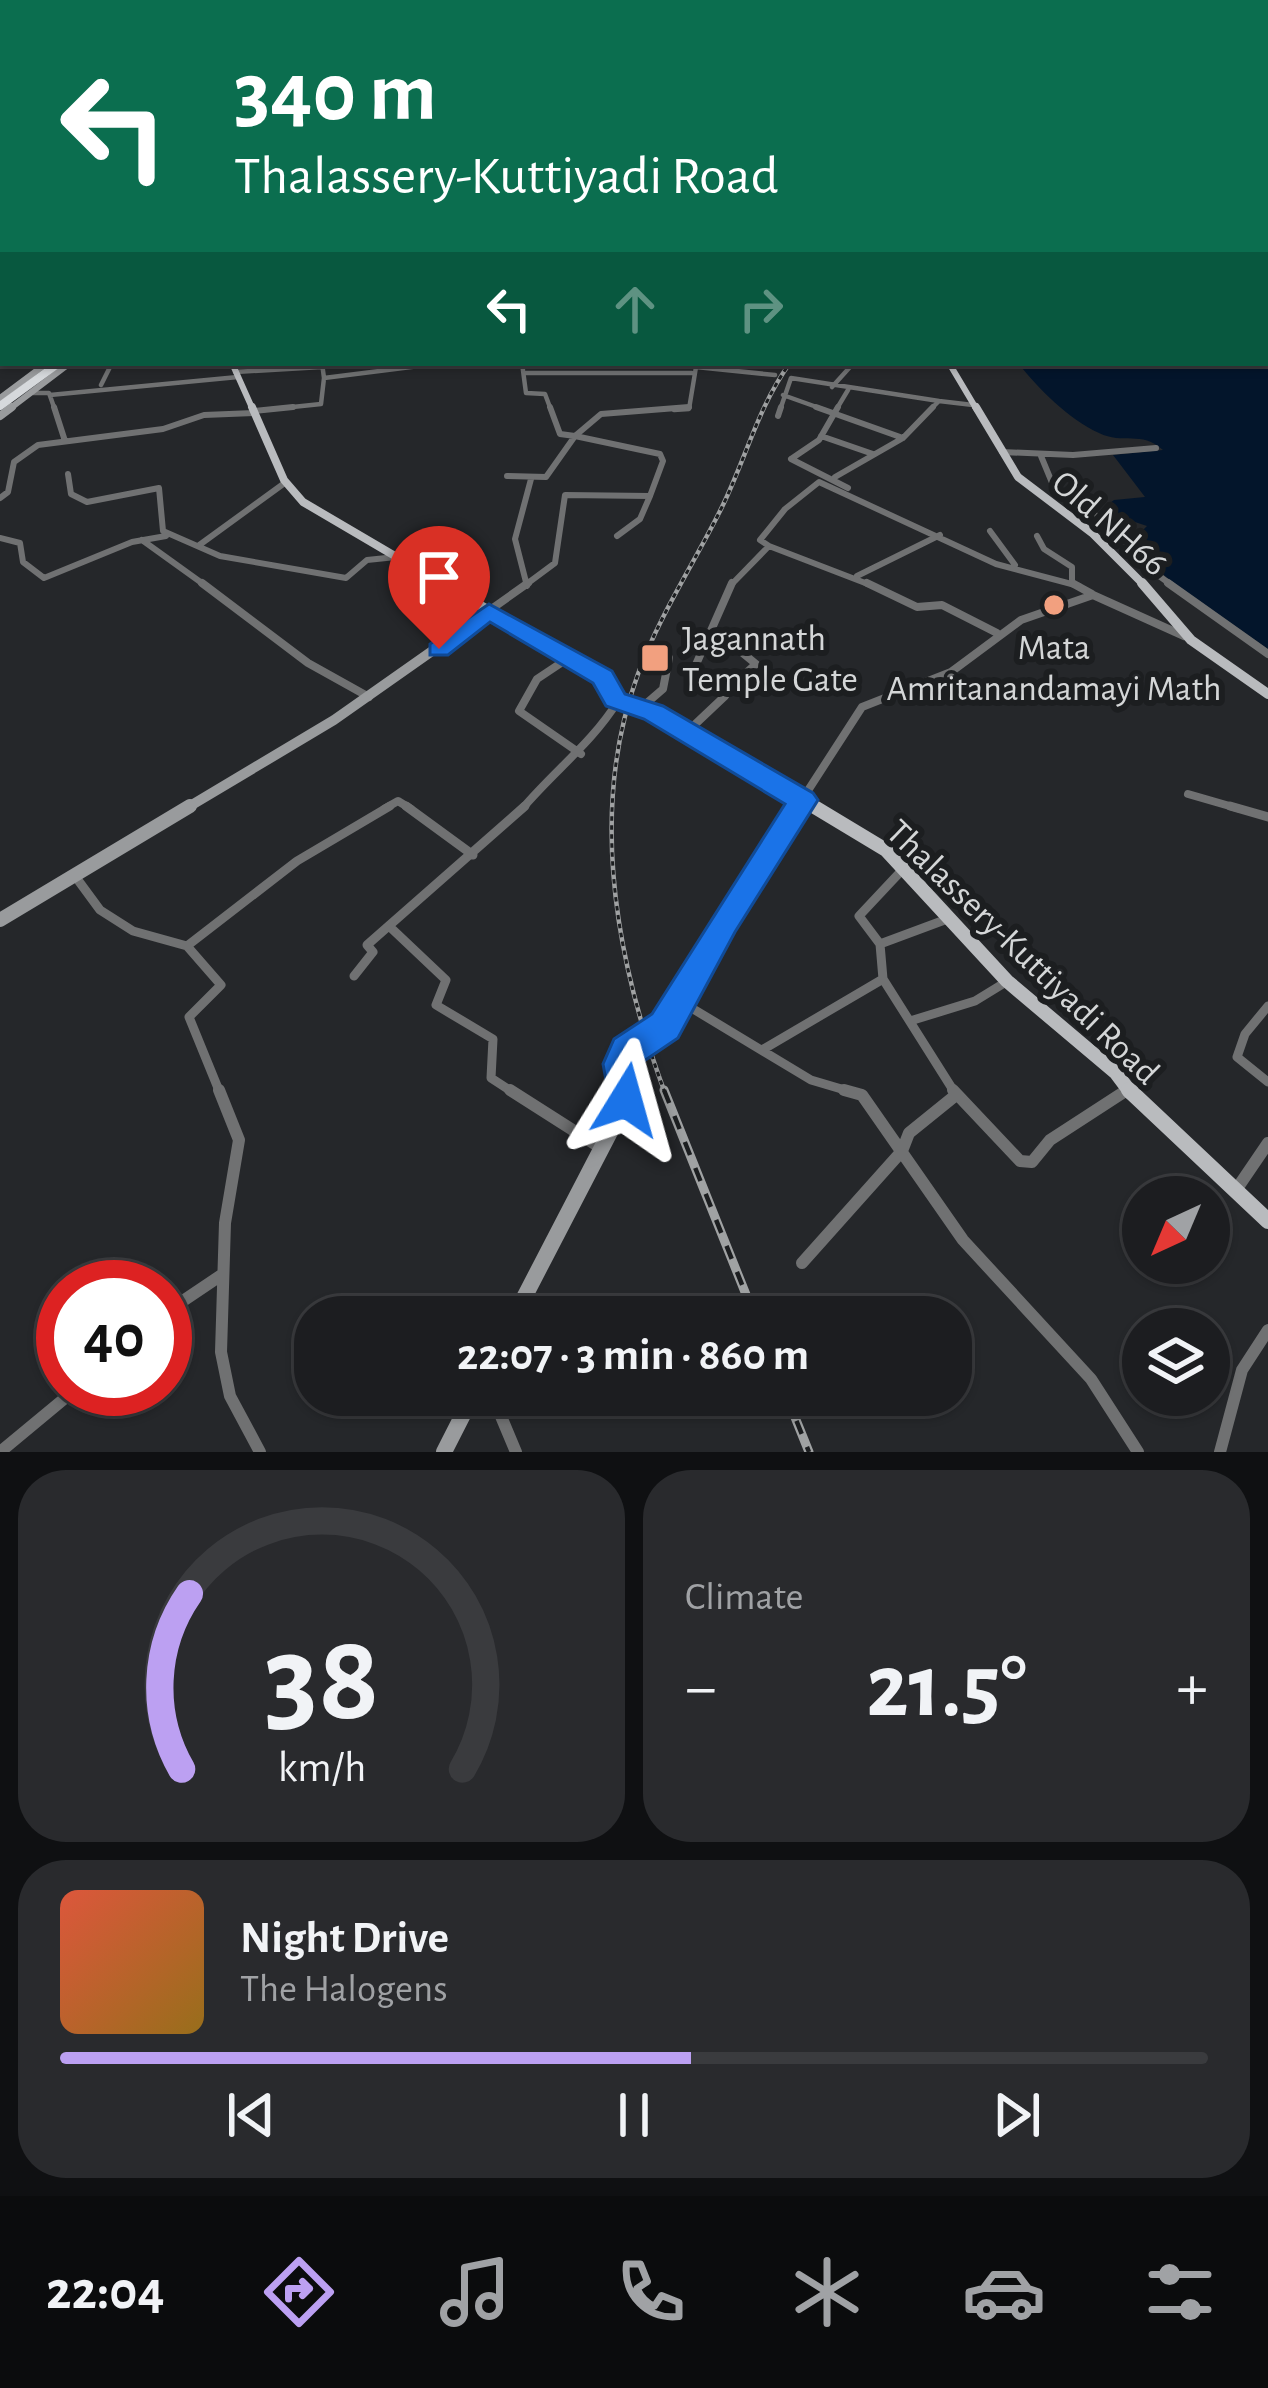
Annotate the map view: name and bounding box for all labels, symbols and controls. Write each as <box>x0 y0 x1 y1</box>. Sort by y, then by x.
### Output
icon: left <box>36 48 192 204</box>
text: 340 m <box>234 52 437 136</box>
text: Thalassery-Kuttiyadi Road <box>234 150 779 204</box>
icon: left <box>476 276 542 342</box>
icon: ahead <box>602 276 668 342</box>
icon: right <box>728 276 794 342</box>
street label: Old NH66 <box>1045 464 1174 583</box>
pin <box>388 526 490 649</box>
icon: arrive <box>406 544 472 610</box>
marker: Mata Amritanandamayi Math <box>1041 592 1067 618</box>
place label: Jagannath Temple Gate <box>682 621 858 698</box>
place label: Mata Amritanandamayi Math <box>886 630 1222 707</box>
marker: Jagannath Temple Gate <box>639 642 671 674</box>
street label: Thalassery-Kuttiyadi Road <box>879 813 1166 1092</box>
position arrow <box>563 1037 689 1163</box>
north arrow <box>1122 1176 1230 1284</box>
map controls <box>1122 1176 1230 1416</box>
speed limit sign: 40 <box>36 1260 192 1416</box>
button: layers <box>1122 1308 1230 1416</box>
text: 22:07 · 3 min · 860 m <box>457 1333 809 1378</box>
text: Climate <box>685 1578 803 1617</box>
text: 38 <box>264 1618 379 1743</box>
text: 21.5° <box>866 1643 1027 1733</box>
text: − <box>685 1655 717 1721</box>
text: + <box>1176 1655 1208 1721</box>
text: km/h <box>277 1747 366 1790</box>
text: Night Drive <box>240 1916 449 1961</box>
text: The Halogens <box>240 1970 448 2009</box>
icon: previous <box>218 2082 284 2148</box>
icon: pause <box>601 2082 667 2148</box>
icon: next <box>984 2082 1050 2148</box>
icon: directions <box>257 2250 341 2334</box>
icon: music <box>433 2250 517 2334</box>
icon: phone <box>609 2250 693 2334</box>
icon: climate <box>785 2250 869 2334</box>
icon: car <box>962 2250 1046 2334</box>
icon: filters <box>1138 2250 1222 2334</box>
text: 22:04 <box>46 2265 165 2319</box>

